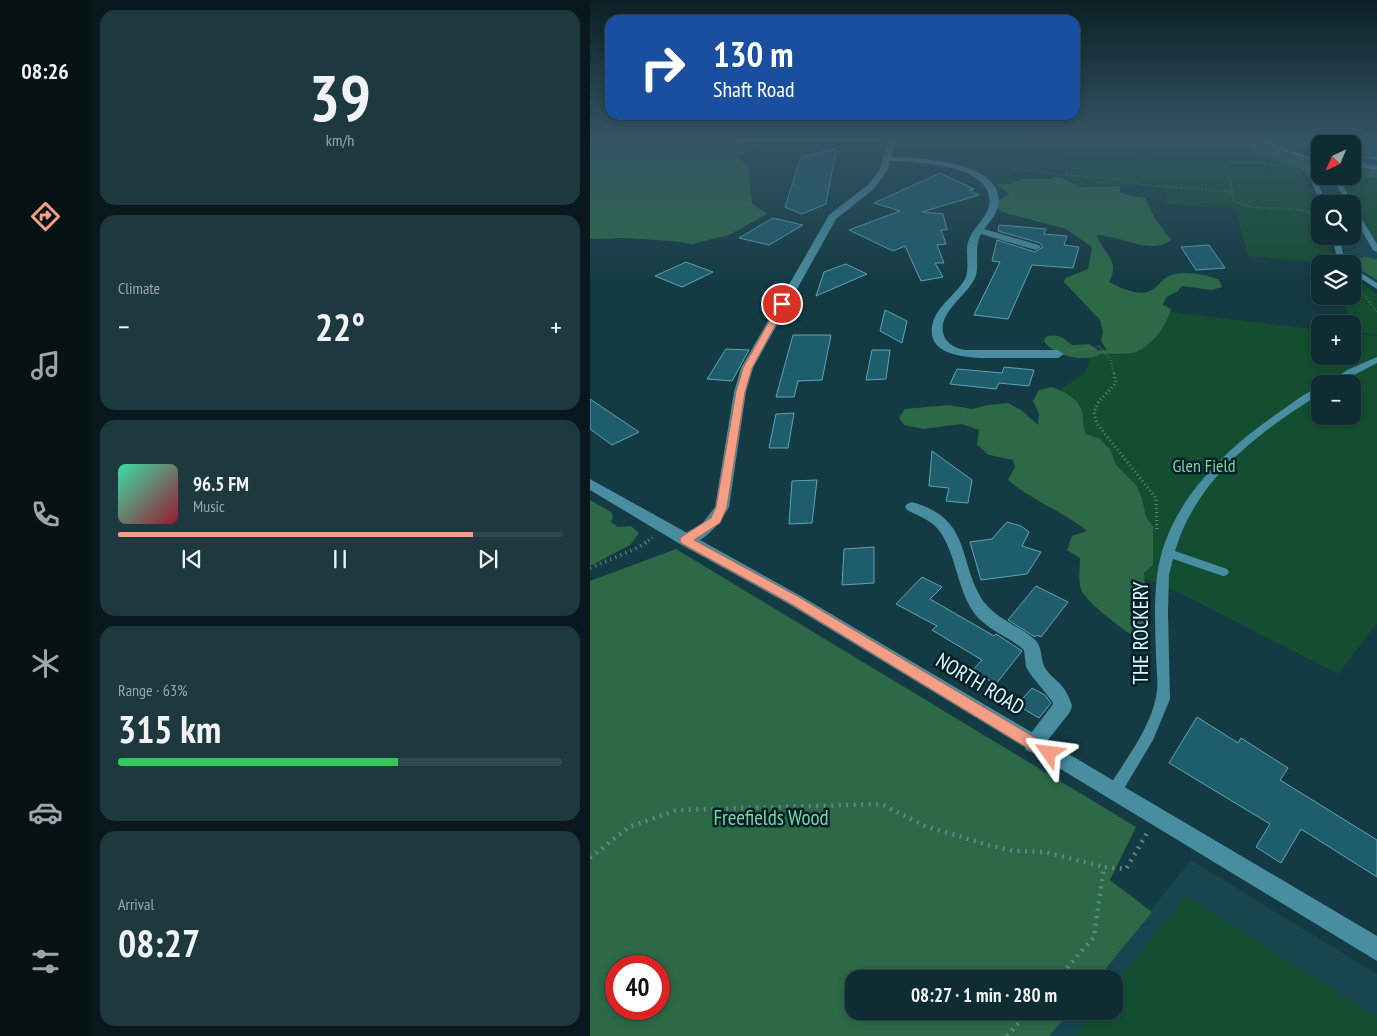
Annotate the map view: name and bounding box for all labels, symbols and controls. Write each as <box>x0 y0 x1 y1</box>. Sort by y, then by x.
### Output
text: 130 m <box>713 31 794 77</box>
icon: right <box>630 35 695 100</box>
text: 39 <box>309 55 371 139</box>
text: 08:26 <box>21 57 69 85</box>
text: Shaft Road <box>713 75 795 103</box>
text: km/h <box>326 130 354 150</box>
north arrow <box>1311 135 1361 185</box>
map controls <box>1311 135 1361 425</box>
button: search <box>1311 195 1361 245</box>
icon: directions <box>28 199 63 234</box>
button: layers <box>1311 255 1361 305</box>
text: Climate <box>118 278 160 298</box>
pin <box>761 283 803 325</box>
icon: arrive <box>768 290 796 318</box>
text: 22° <box>315 302 365 351</box>
text: − <box>118 308 130 345</box>
text: + <box>550 308 562 345</box>
button: + <box>1311 315 1361 365</box>
icon: music <box>28 348 63 383</box>
button: − <box>1311 375 1361 425</box>
park label: Glen Field <box>1173 454 1235 477</box>
text: 96.5 FM <box>193 472 249 496</box>
text: Music <box>193 496 225 516</box>
icon: phone <box>28 497 63 532</box>
icon: previous <box>178 545 206 573</box>
icon: pause <box>326 545 354 573</box>
icon: next <box>474 545 502 573</box>
street label: THE ROCKERY <box>1127 581 1154 684</box>
icon: climate <box>28 646 63 681</box>
street label: NORTH ROAD <box>931 647 1029 721</box>
text: Range · 63% <box>118 680 187 700</box>
text: 315 km <box>118 704 221 753</box>
position arrow <box>1022 726 1074 778</box>
icon: car <box>28 795 63 830</box>
park label: Freefields Wood <box>713 804 829 831</box>
text: Arrival <box>118 894 154 914</box>
text: 08:27 <box>118 918 200 967</box>
icon: filters <box>28 944 63 979</box>
speed limit sign: 40 <box>605 955 670 1020</box>
text: 08:27 · 1 min · 280 m <box>911 983 1057 1007</box>

